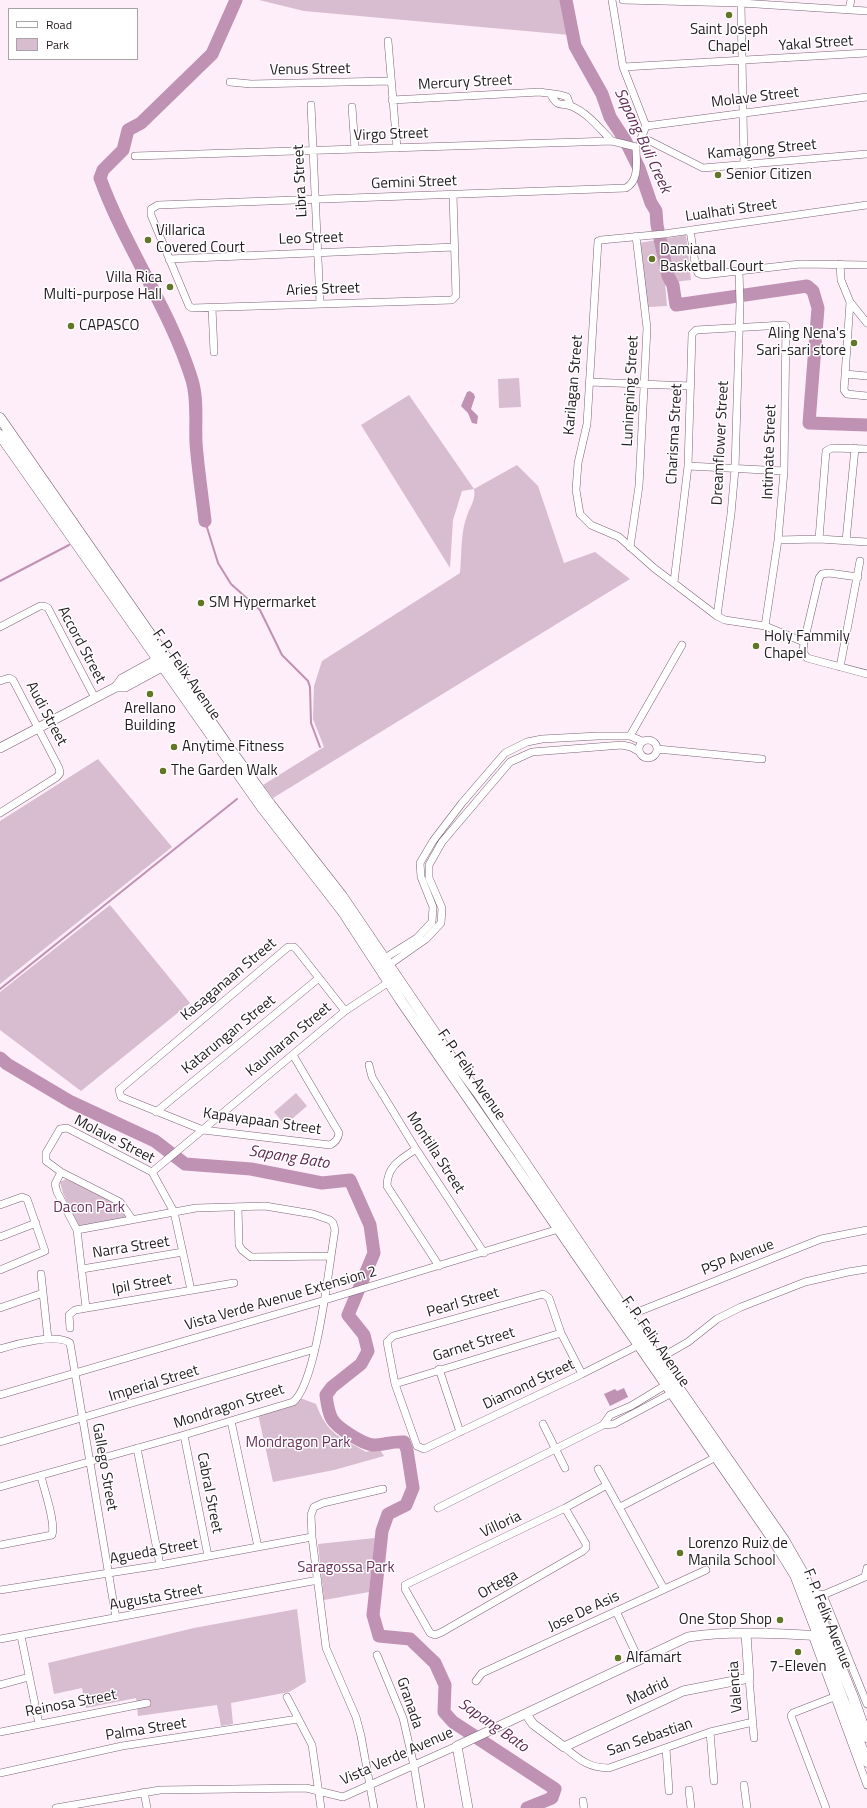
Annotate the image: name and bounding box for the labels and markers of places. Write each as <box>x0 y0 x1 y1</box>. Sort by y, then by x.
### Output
marker: Saint Joseph Chapel <box>724 10 734 20</box>
place label: Saint Joseph Chapel <box>690 21 768 56</box>
place label: Senior Citizen <box>726 166 812 184</box>
marker: Senior Citizen <box>713 170 723 180</box>
place label: Villarica Covered Court <box>156 222 245 257</box>
marker: Villarica Covered Court <box>143 235 153 245</box>
place label: Damiana Basketball Court <box>660 241 763 276</box>
marker: Damiana Basketball Court <box>647 254 657 264</box>
place label: Villa Rica Multi-purpose Hall <box>44 269 162 304</box>
marker: Villa Rica Multi-purpose Hall <box>165 282 175 292</box>
place label: CAPASCO <box>79 317 139 335</box>
marker: CAPASCO <box>66 321 76 331</box>
place label: Aling Nena's Sari-sari store <box>756 325 846 360</box>
marker: Aling Nena's Sari-sari store <box>849 338 859 348</box>
place label: SM Hypermarket <box>209 594 316 612</box>
marker: SM Hypermarket <box>196 598 206 608</box>
place label: Holy Fammily Chapel <box>764 628 850 663</box>
marker: Holy Fammily Chapel <box>751 641 761 651</box>
marker: Arellano Building <box>145 689 155 699</box>
place label: Arellano Building <box>124 700 176 735</box>
place label: Anytime Fitness <box>182 738 284 756</box>
marker: Anytime Fitness <box>169 742 179 752</box>
place label: The Garden Walk <box>171 762 278 780</box>
marker: The Garden Walk <box>158 766 168 776</box>
place label: Lorenzo Ruiz de Manila School <box>688 1535 788 1570</box>
marker: Lorenzo Ruiz de Manila School <box>675 1548 685 1558</box>
place label: One Stop Shop <box>679 1611 772 1629</box>
marker: One Stop Shop <box>775 1615 785 1625</box>
marker: 7-Eleven <box>793 1647 803 1657</box>
place label: Alfamart <box>626 1649 681 1667</box>
marker: Alfamart <box>613 1653 623 1663</box>
place label: 7-Eleven <box>770 1658 826 1676</box>

